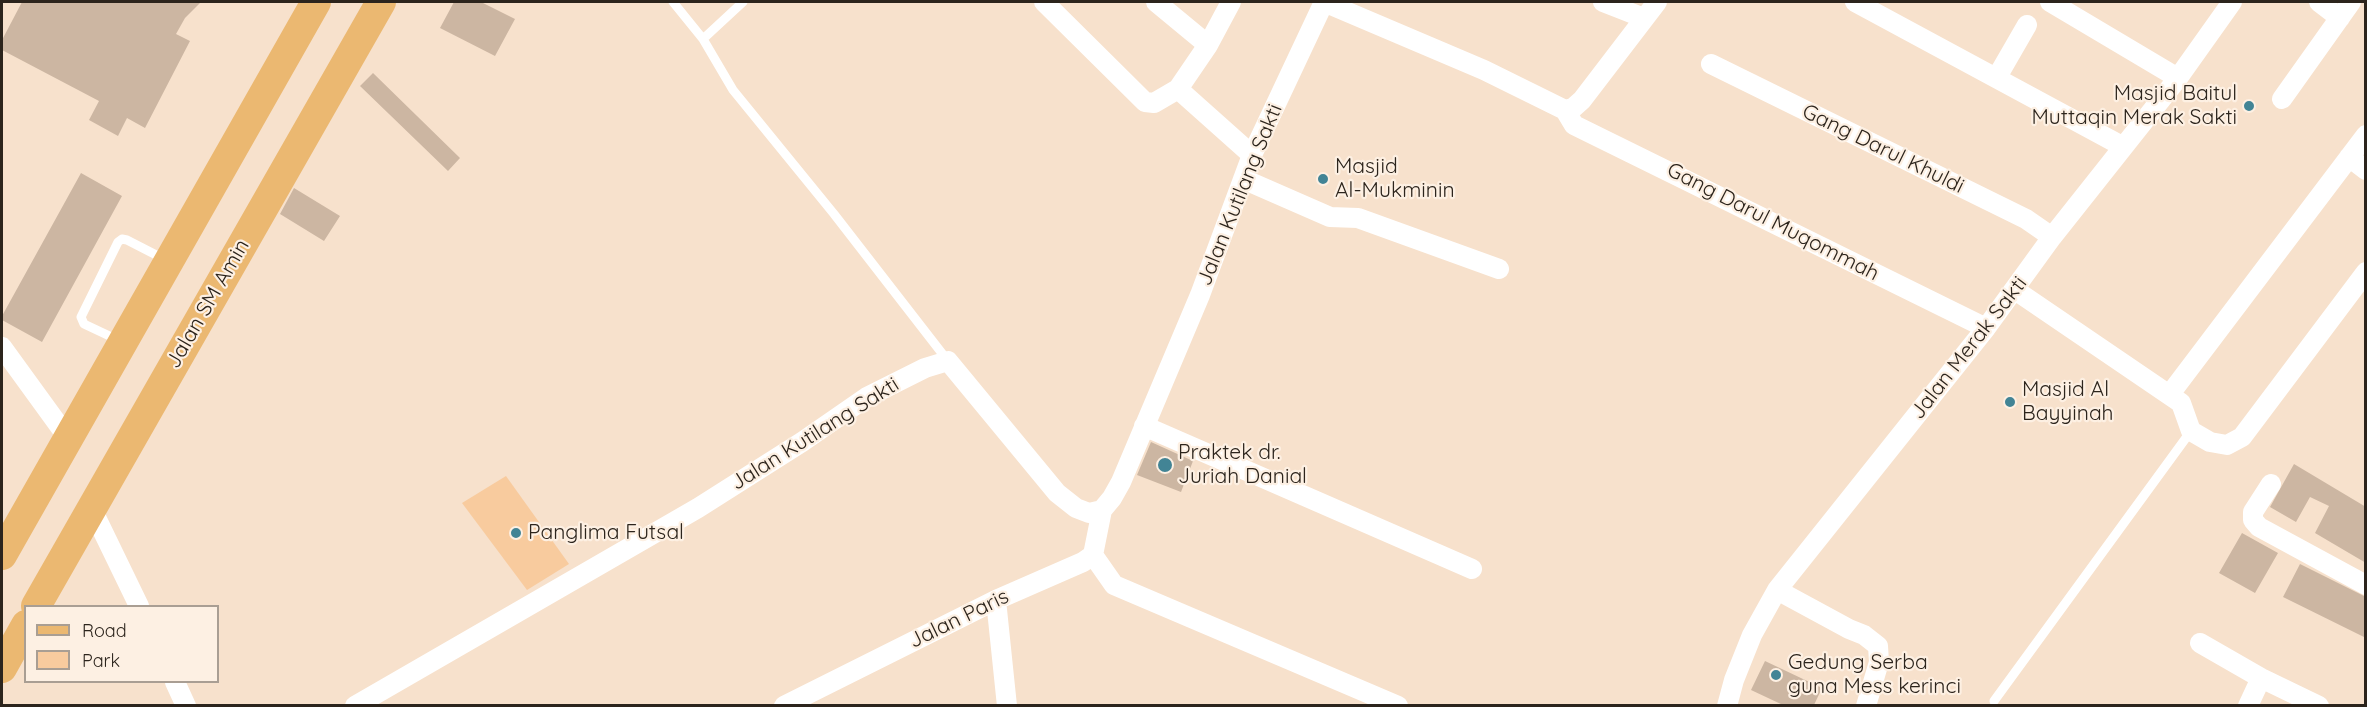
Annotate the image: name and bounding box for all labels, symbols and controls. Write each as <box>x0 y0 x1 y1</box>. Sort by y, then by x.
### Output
place label: Masjid Baitul Muttaqin Merak Sakti <box>2031 81 2237 131</box>
street label: Gang Darul Khuldi <box>1798 99 1968 199</box>
marker: Masjid Baitul Muttaqin Merak Sakti <box>2242 99 2256 113</box>
street label: Jalan Kutilang Sakti <box>1192 101 1288 289</box>
place label: Masjid Al-Mukminin <box>1335 154 1455 204</box>
street label: Gang Darul Muqommah <box>1663 157 1883 287</box>
marker: Masjid Al-Mukminin <box>1316 172 1330 186</box>
street label: Jalan SM Amin <box>161 235 255 373</box>
street label: Jalan Merak Sakti <box>1905 272 2033 424</box>
street label: Jalan Kutilang Sakti <box>726 372 904 496</box>
place label: Masjid Al Bayyinah <box>2022 377 2114 427</box>
marker: Masjid Al Bayyinah <box>2003 395 2017 409</box>
place label: Praktek dr. Juriah Danial <box>1178 440 1307 490</box>
marker: Praktek dr. Juriah Danial <box>1156 456 1174 474</box>
place label: Panglima Futsal <box>528 520 684 546</box>
marker: Panglima Futsal <box>509 526 523 540</box>
street label: Jalan Paris <box>905 584 1013 654</box>
legend <box>24 605 219 683</box>
text: Road <box>82 619 127 642</box>
text: Park <box>82 649 120 672</box>
place label: Gedung Serba guna Mess kerinci <box>1788 650 1961 700</box>
marker: Gedung Serba guna Mess kerinci <box>1769 668 1783 682</box>

